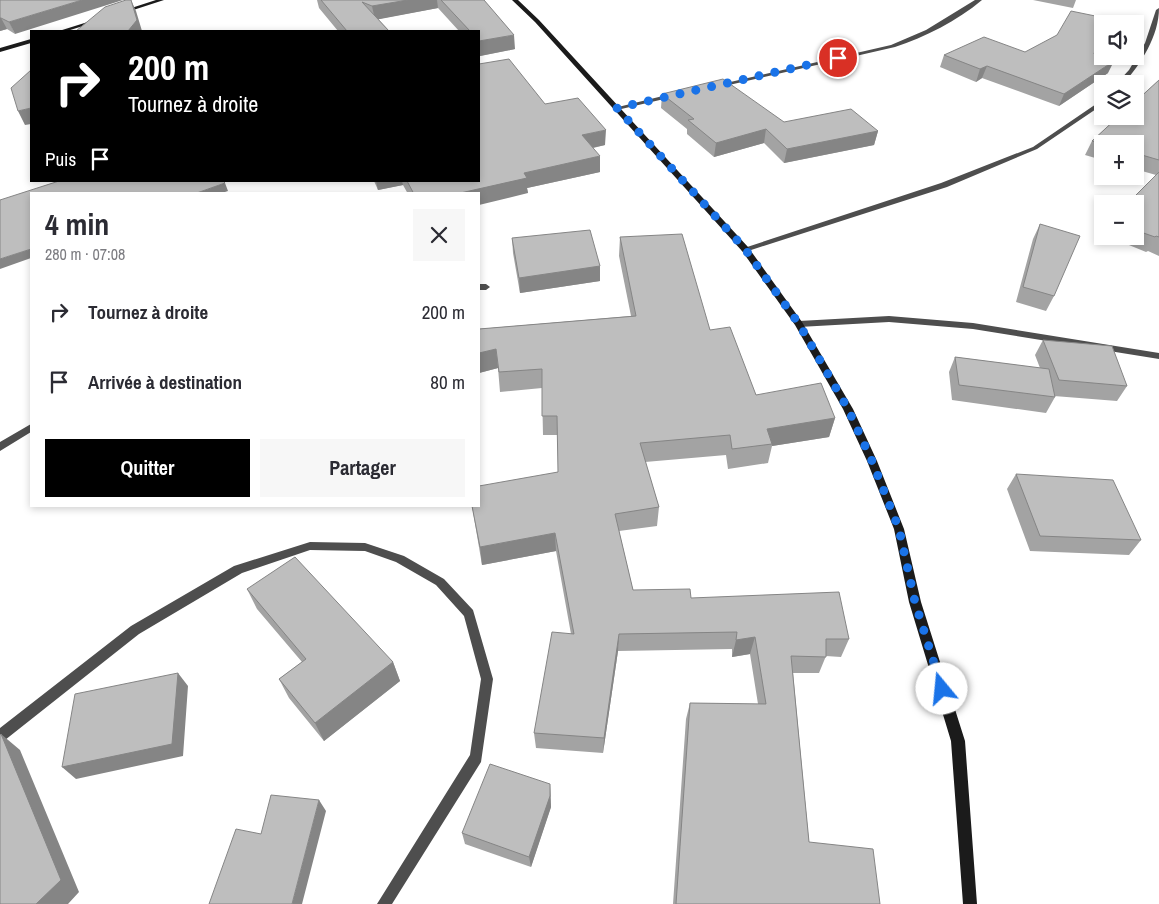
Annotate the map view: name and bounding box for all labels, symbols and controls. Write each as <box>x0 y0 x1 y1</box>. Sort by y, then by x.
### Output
map controls <box>1094 15 1144 245</box>
button: sound <box>1094 15 1144 65</box>
pin <box>817 37 859 79</box>
text: 200 m <box>128 44 209 91</box>
icon: arrive <box>824 44 852 72</box>
icon: right <box>45 50 110 115</box>
button: layers <box>1094 75 1144 125</box>
text: Tournez à droite <box>128 89 258 119</box>
button: + <box>1094 135 1144 185</box>
icon: arrive <box>86 145 114 173</box>
text: Puis <box>45 146 76 172</box>
button: − <box>1094 195 1144 245</box>
text: 4 min <box>45 204 109 244</box>
button: close <box>413 209 465 261</box>
text: 280 m · 07:08 <box>45 243 125 265</box>
icon: right <box>45 298 73 326</box>
text: Tournez à droite <box>88 299 208 325</box>
text: 200 m <box>422 299 465 325</box>
icon: arrive <box>45 368 73 396</box>
text: Arrivée à destination <box>88 369 242 395</box>
text: 80 m <box>430 369 465 395</box>
button: Quitter <box>45 439 250 497</box>
button: Partager <box>260 439 465 497</box>
position arrow <box>915 662 967 714</box>

